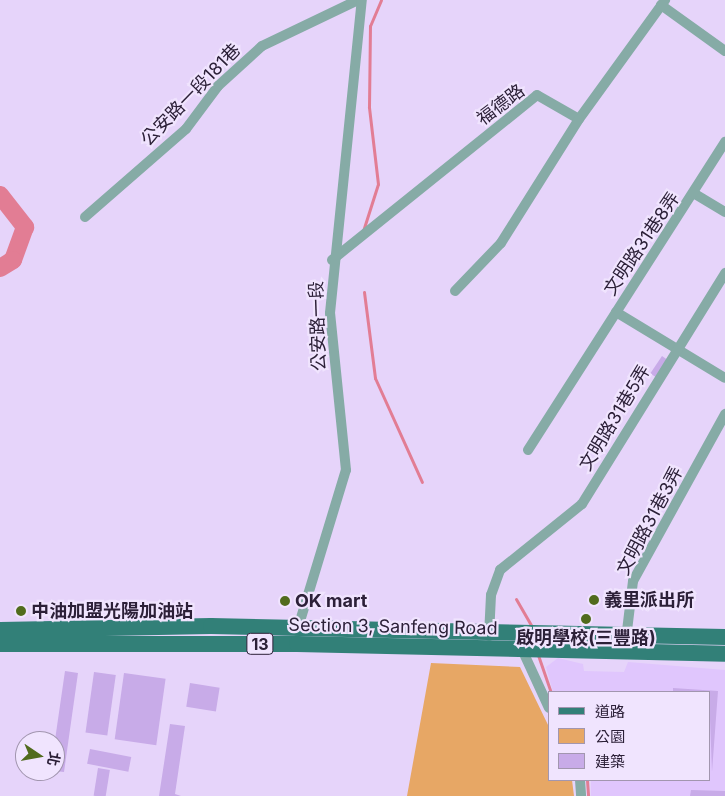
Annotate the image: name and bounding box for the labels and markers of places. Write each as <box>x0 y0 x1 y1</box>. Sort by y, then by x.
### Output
place label: 義里派出所 <box>604 589 694 611</box>
place label: OK mart <box>295 590 367 612</box>
marker: 義里派出所 <box>588 594 600 606</box>
marker: OK mart <box>279 595 291 607</box>
place label: 中油加盟光陽加油站 <box>31 600 193 622</box>
marker: 中油加盟光陽加油站 <box>15 605 27 617</box>
marker: 啟明學校(三豐路) <box>580 613 592 625</box>
place label: 啟明學校(三豐路) <box>516 627 656 649</box>

